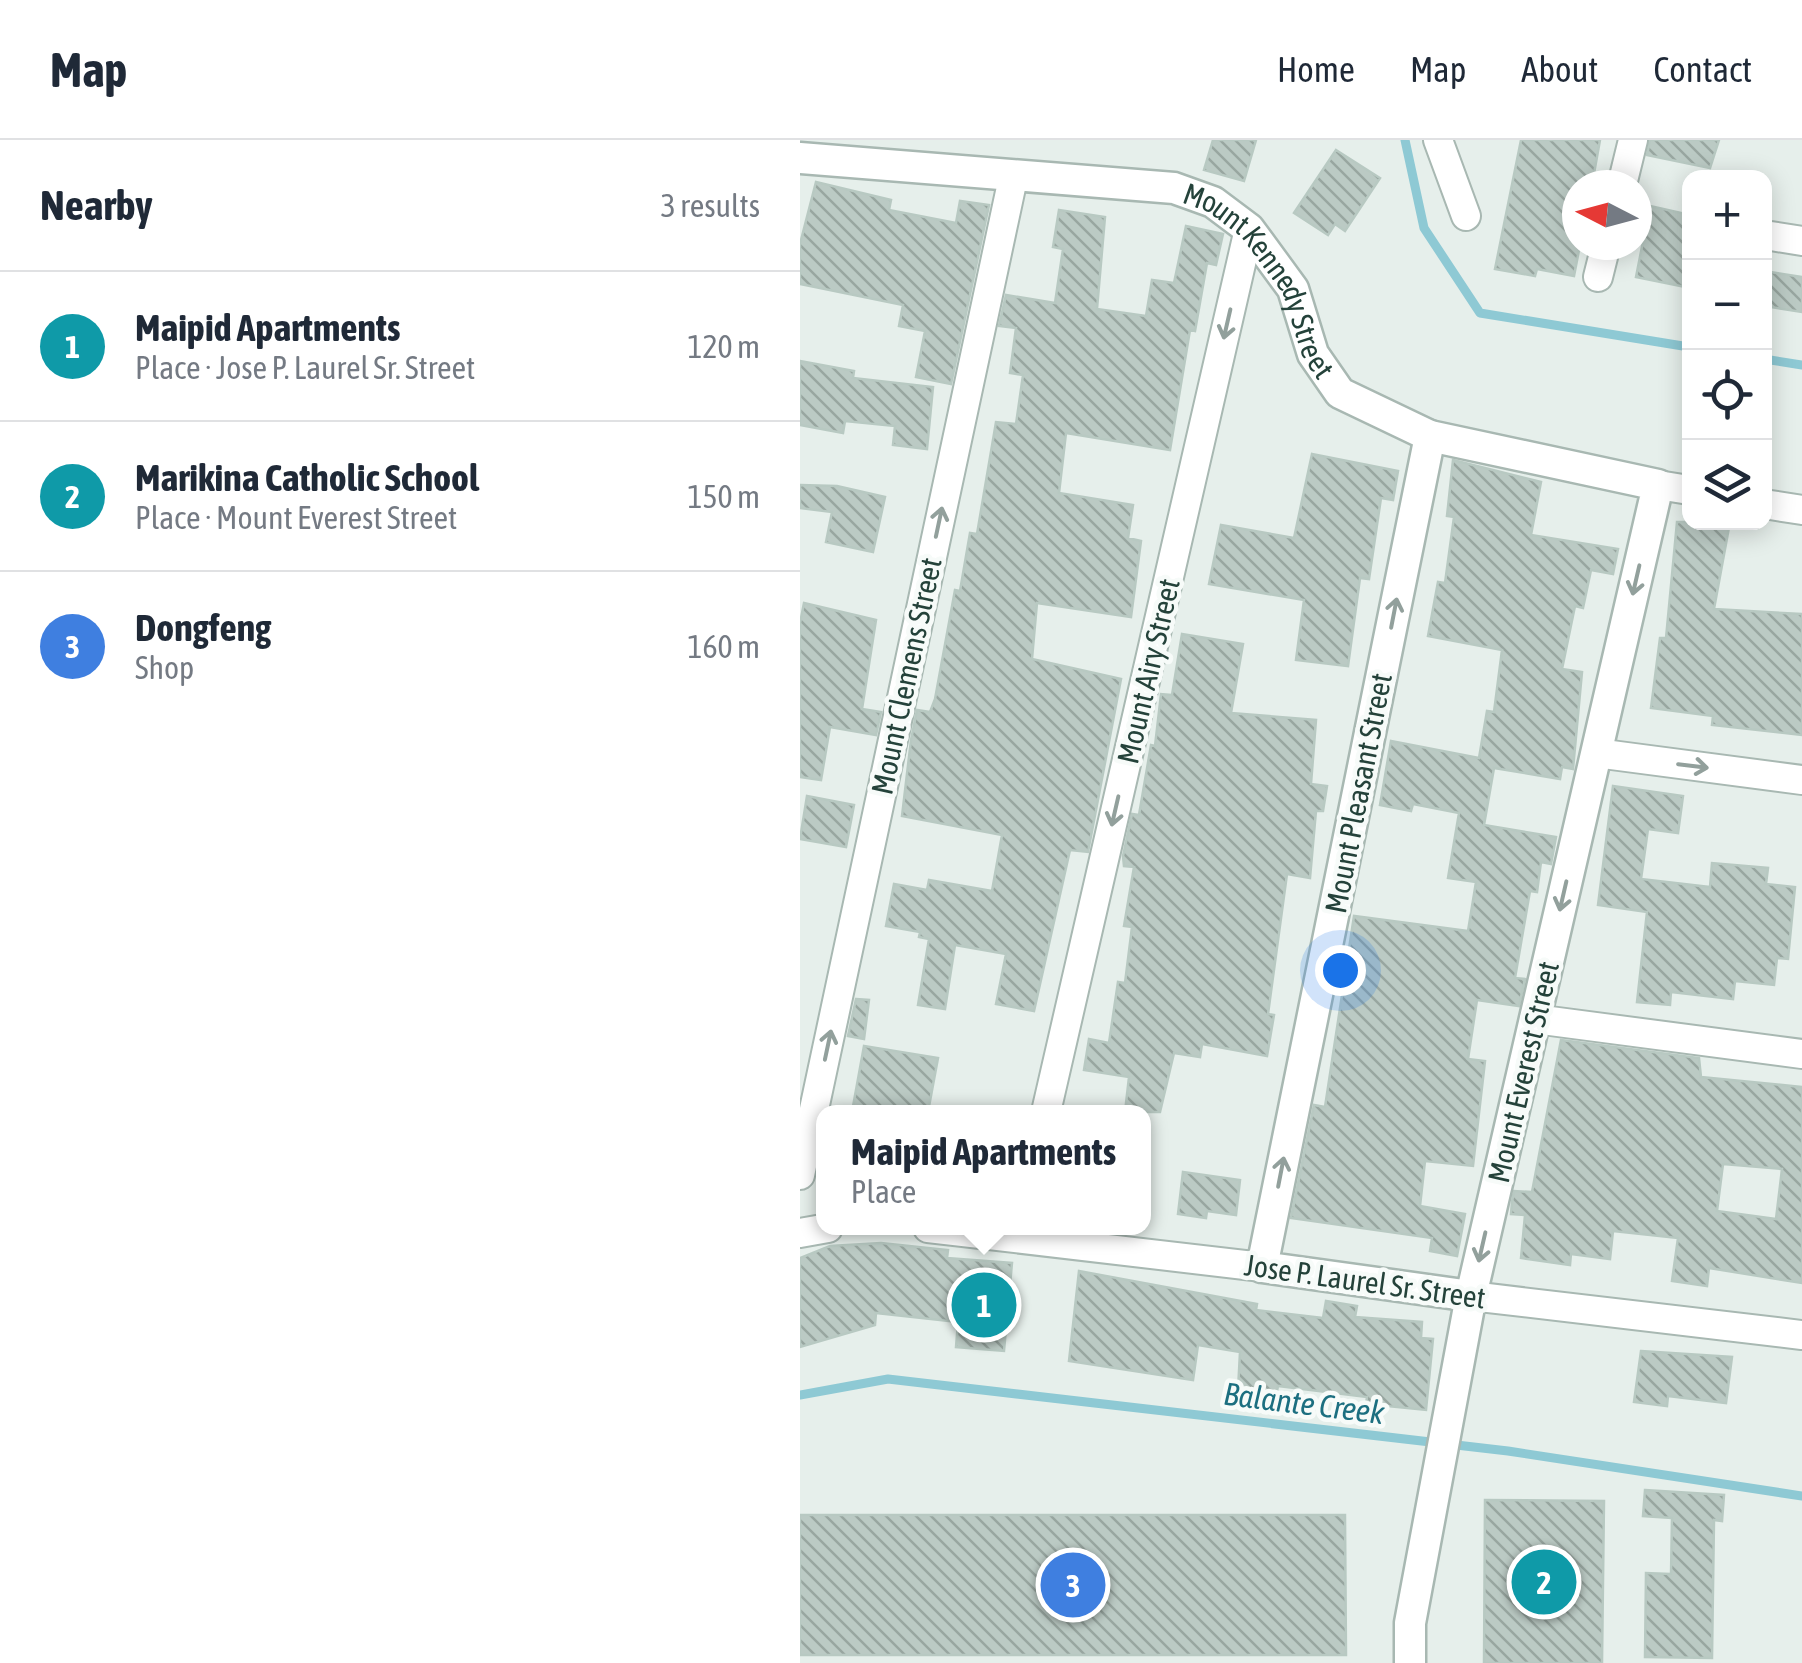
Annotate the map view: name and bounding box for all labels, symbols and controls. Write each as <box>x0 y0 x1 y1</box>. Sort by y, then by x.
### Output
text: Map <box>50 42 127 97</box>
text: Home <box>1277 49 1355 89</box>
text: Map <box>1410 49 1466 89</box>
text: About <box>1521 49 1598 89</box>
text: Contact <box>1653 49 1752 89</box>
north arrow <box>1562 170 1652 260</box>
map controls <box>1682 170 1772 530</box>
button: + <box>1682 170 1772 260</box>
street label: Mount Kennedy Street <box>1179 176 1341 385</box>
text: Nearby <box>40 181 153 229</box>
text: 3 results <box>661 187 760 224</box>
button: − <box>1682 260 1772 350</box>
text: Maipid Apartments <box>135 306 400 349</box>
one-way arrow <box>1217 307 1235 339</box>
text: 1 <box>65 328 80 365</box>
text: 120 m <box>687 328 760 365</box>
text: Place · Jose P. Laurel Sr. Street <box>135 349 475 386</box>
button: locate <box>1682 350 1772 440</box>
button: layers <box>1682 440 1772 530</box>
text: Marikina Catholic School <box>135 456 479 499</box>
text: 2 <box>65 478 80 515</box>
text: 150 m <box>687 478 760 515</box>
text: Place · Mount Everest Street <box>135 499 457 536</box>
one-way arrow <box>931 507 950 539</box>
street label: Mount Clemens Street <box>864 555 948 797</box>
one-way arrow <box>1626 563 1644 595</box>
street label: Mount Airy Street <box>1110 575 1186 767</box>
one-way arrow <box>1386 598 1405 630</box>
text: Dongfeng <box>135 606 271 649</box>
text: 3 <box>65 628 80 665</box>
text: 160 m <box>687 628 760 665</box>
text: Shop <box>135 649 194 686</box>
street label: Mount Pleasant Street <box>1318 670 1398 916</box>
one-way arrow <box>1676 757 1708 776</box>
one-way arrow <box>1105 794 1124 826</box>
one-way arrow <box>1553 879 1571 911</box>
your location <box>1315 945 1366 996</box>
street label: Mount Everest Street <box>1481 958 1565 1186</box>
one-way arrow <box>819 1030 838 1062</box>
popup <box>816 1105 1151 1235</box>
text: Maipid Apartments <box>851 1130 1116 1173</box>
one-way arrow <box>1273 1157 1292 1189</box>
text: Place <box>851 1173 916 1210</box>
one-way arrow <box>1472 1230 1491 1262</box>
street label: Jose P. Laurel Sr. Street <box>1242 1247 1488 1315</box>
pin: 1 <box>952 1268 1016 1342</box>
water label: Balante Creek <box>1222 1375 1387 1431</box>
pin: 2 <box>1512 1544 1576 1620</box>
pin: 3 <box>1040 1548 1106 1622</box>

